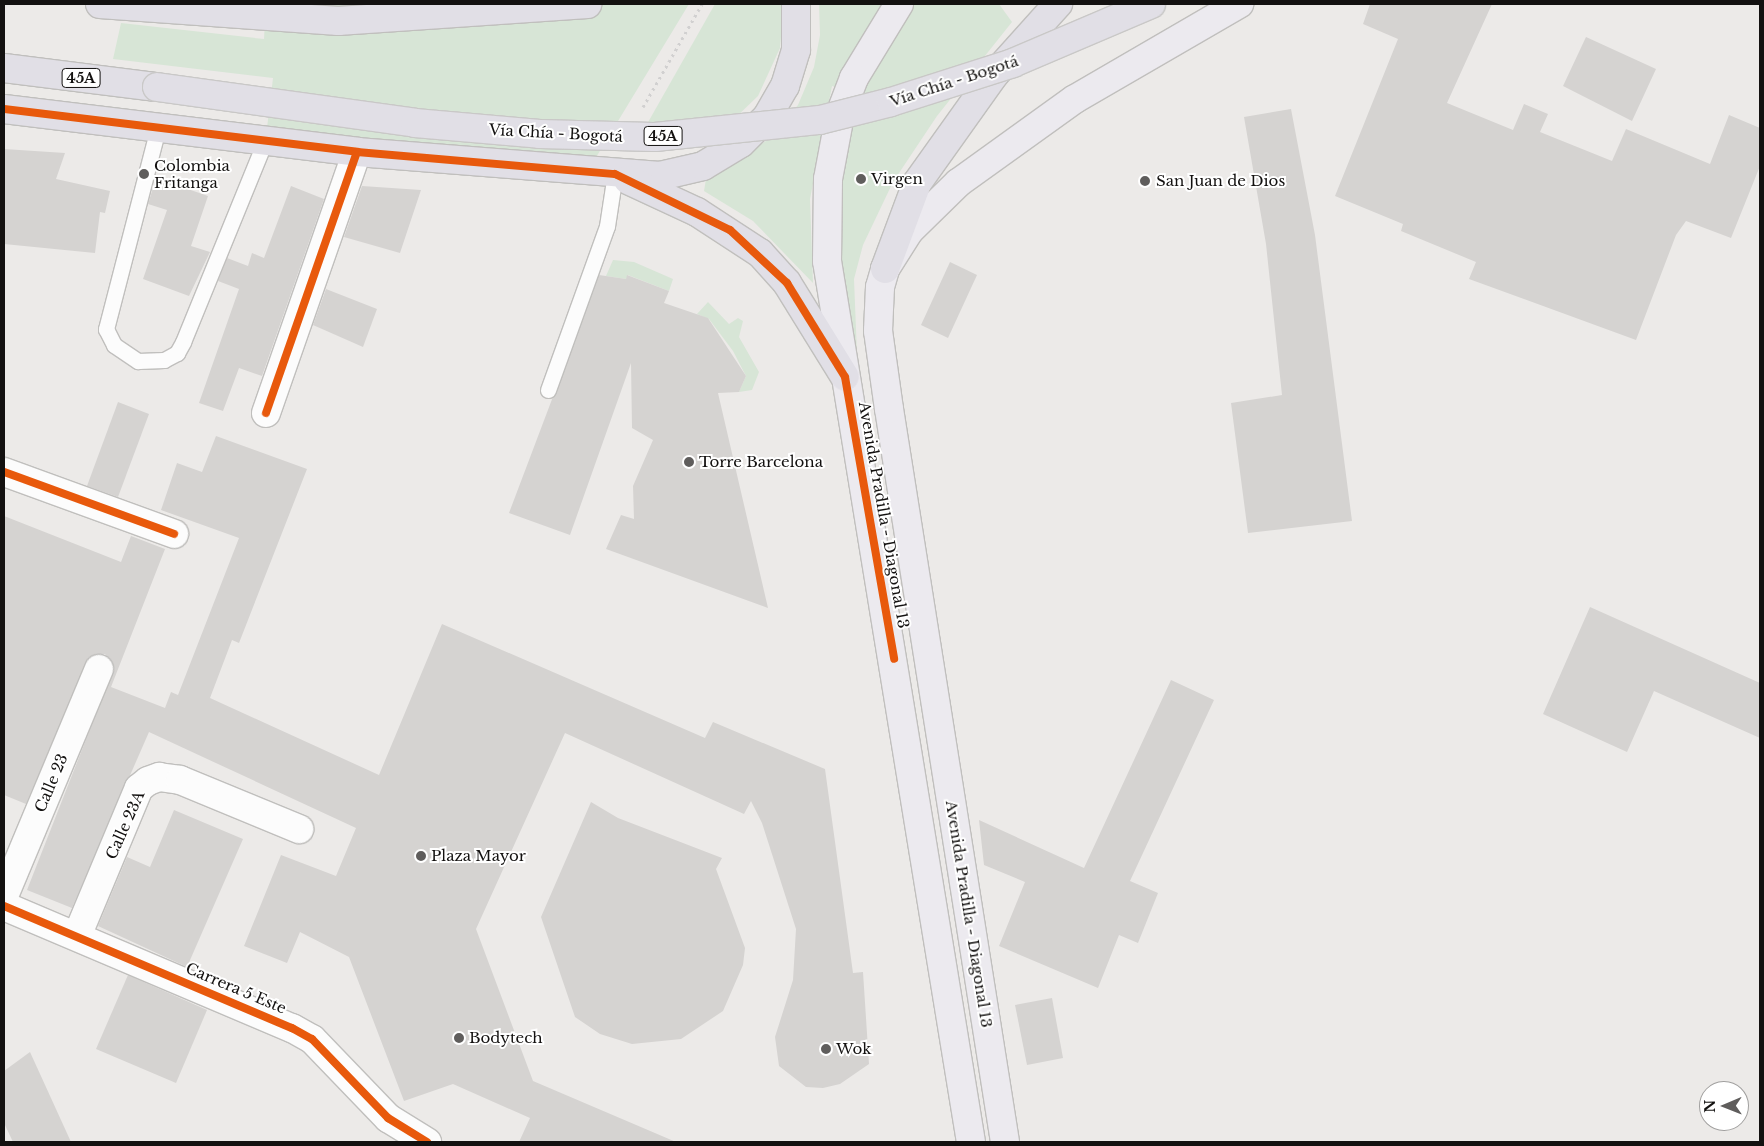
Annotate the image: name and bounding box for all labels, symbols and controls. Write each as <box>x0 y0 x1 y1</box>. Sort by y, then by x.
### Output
street label: Vía Chía - Bogotá <box>887 52 1021 110</box>
road number: 45A <box>61 66 101 90</box>
street label: Vía Chía - Bogotá <box>488 120 624 146</box>
road number: 45A <box>643 124 683 148</box>
place label: Colombia Fritanga <box>154 156 230 191</box>
marker: Colombia Fritanga <box>138 168 150 180</box>
place label: Virgen <box>871 170 923 188</box>
place label: San Juan de Dios <box>1156 172 1285 190</box>
marker: Virgen <box>855 173 867 185</box>
marker: San Juan de Dios <box>1138 174 1152 188</box>
street label: Avenida Pradilla - Diagonal 13 <box>855 400 913 630</box>
place label: Torre Barcelona <box>699 453 823 471</box>
marker: Torre Barcelona <box>683 456 695 468</box>
street label: Calle 23 <box>31 751 71 815</box>
street label: Calle 23A <box>102 788 148 862</box>
street label: Avenida Pradilla - Diagonal 13 <box>942 799 996 1029</box>
place label: Plaza Mayor <box>431 847 526 865</box>
marker: Plaza Mayor <box>415 850 427 862</box>
street label: Carrera 5 Este <box>183 959 289 1017</box>
place label: Bodytech <box>469 1029 543 1047</box>
marker: Bodytech <box>453 1032 465 1044</box>
place label: Wok <box>836 1040 872 1058</box>
marker: Wok <box>820 1043 832 1055</box>
north arrow <box>1699 1081 1749 1131</box>
text: N <box>1701 1100 1719 1113</box>

